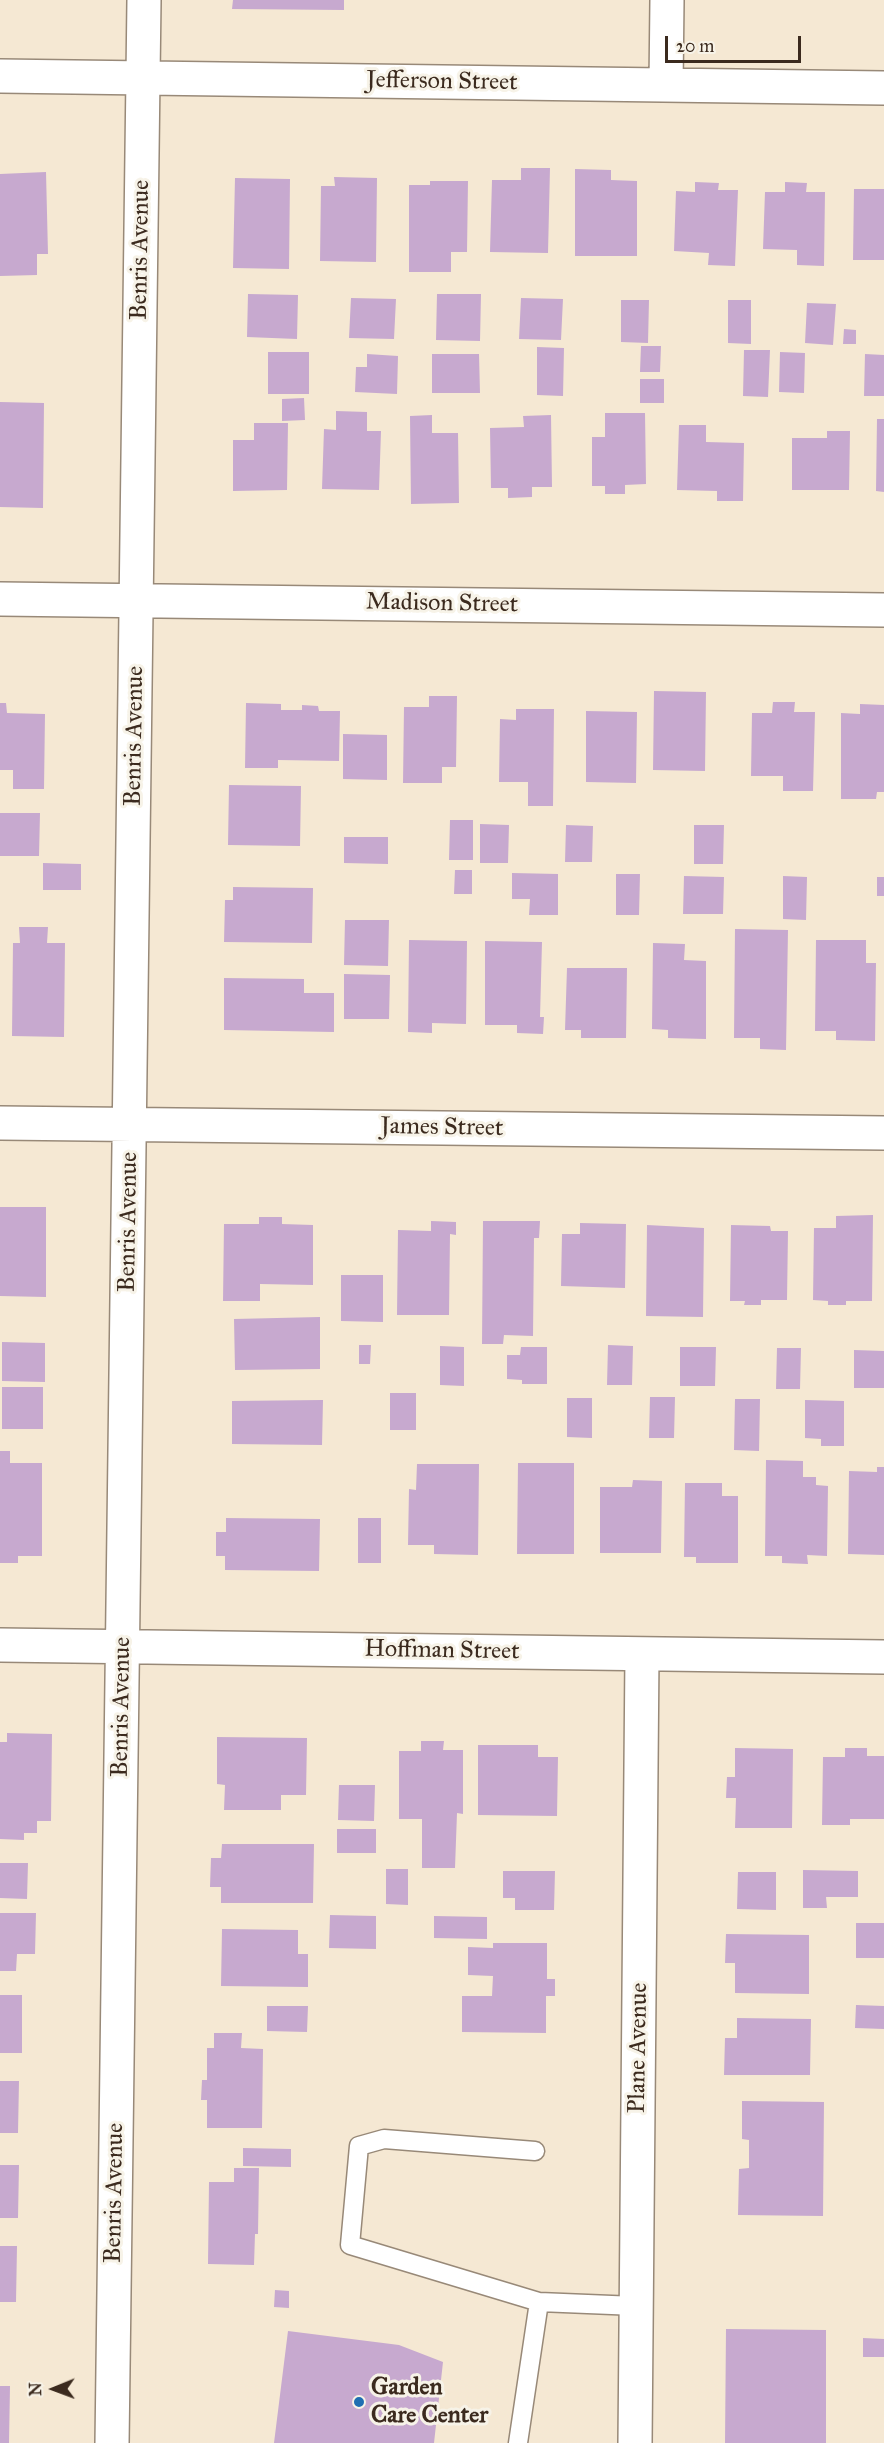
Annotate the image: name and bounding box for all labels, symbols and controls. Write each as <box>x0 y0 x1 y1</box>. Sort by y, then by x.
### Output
scale bar <box>668 24 804 62</box>
text: 20 m <box>676 35 714 57</box>
street label: Jefferson Street <box>366 66 518 98</box>
street label: Benris Avenue <box>125 180 157 320</box>
street label: Madison Street <box>366 588 518 620</box>
street label: Benris Avenue <box>119 666 151 806</box>
street label: James Street <box>380 1113 504 1143</box>
street label: Benris Avenue <box>113 1152 145 1292</box>
street label: Hoffman Street <box>364 1635 520 1667</box>
street label: Benris Avenue <box>106 1637 138 1777</box>
street label: Plane Avenue <box>623 1982 655 2114</box>
street label: Benris Avenue <box>99 2123 131 2263</box>
north arrow <box>24 2359 84 2419</box>
place label: Garden Care Center <box>371 2374 488 2430</box>
text: N <box>26 2382 45 2396</box>
marker: Garden Care Center <box>352 2395 366 2409</box>

